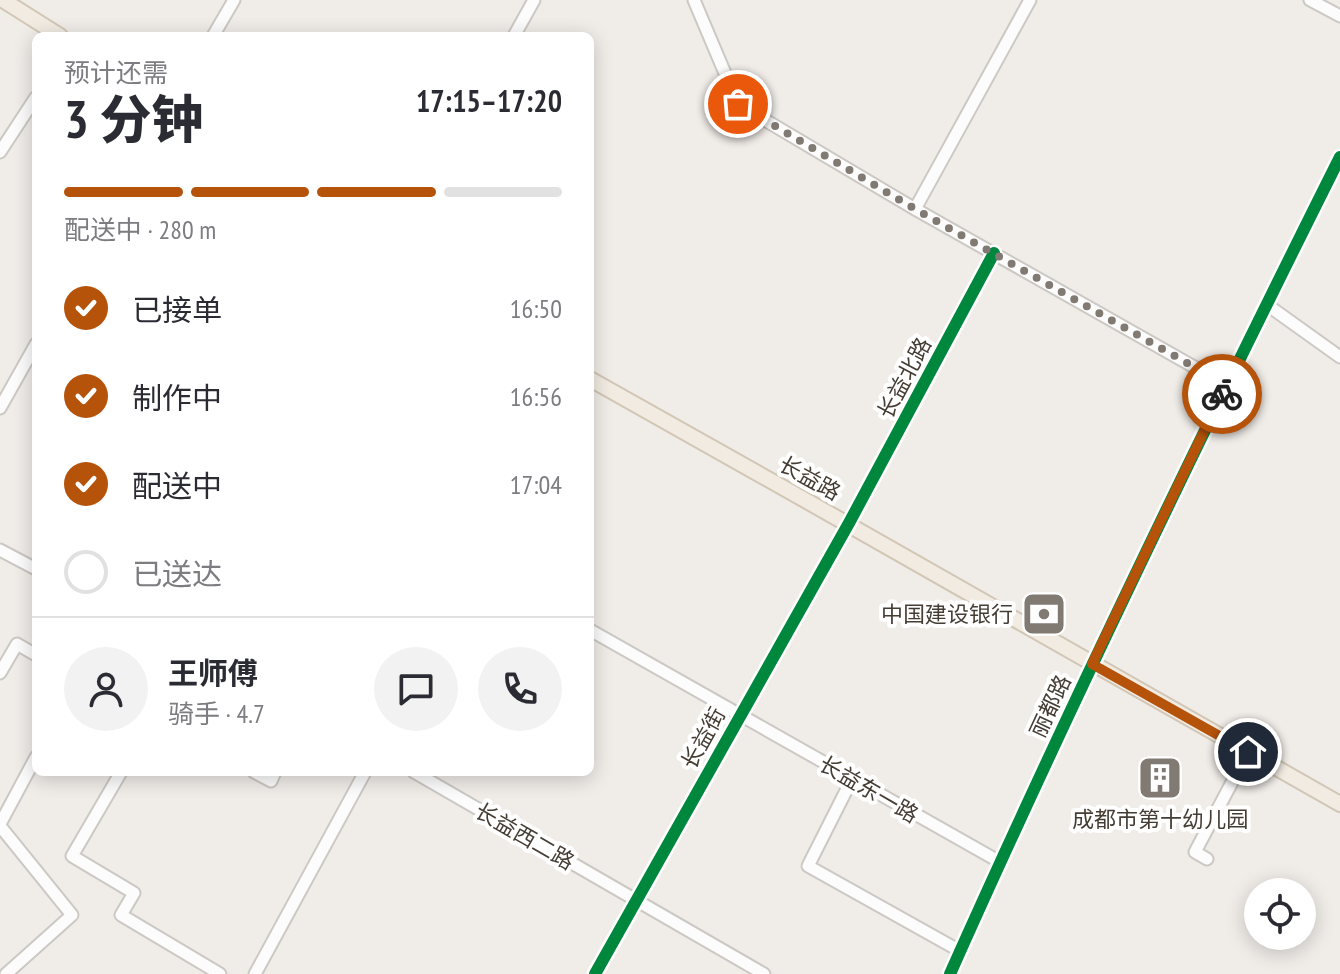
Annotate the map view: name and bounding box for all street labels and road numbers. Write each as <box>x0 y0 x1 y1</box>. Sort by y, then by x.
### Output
street label: 长益北路 <box>871 333 937 423</box>
street label: 长益路 <box>774 450 846 506</box>
street label: 丽都路 <box>1023 670 1077 742</box>
street label: 长益街 <box>675 702 731 774</box>
street label: 长益东一路 <box>814 749 924 829</box>
street label: 长益西二路 <box>470 796 580 876</box>

